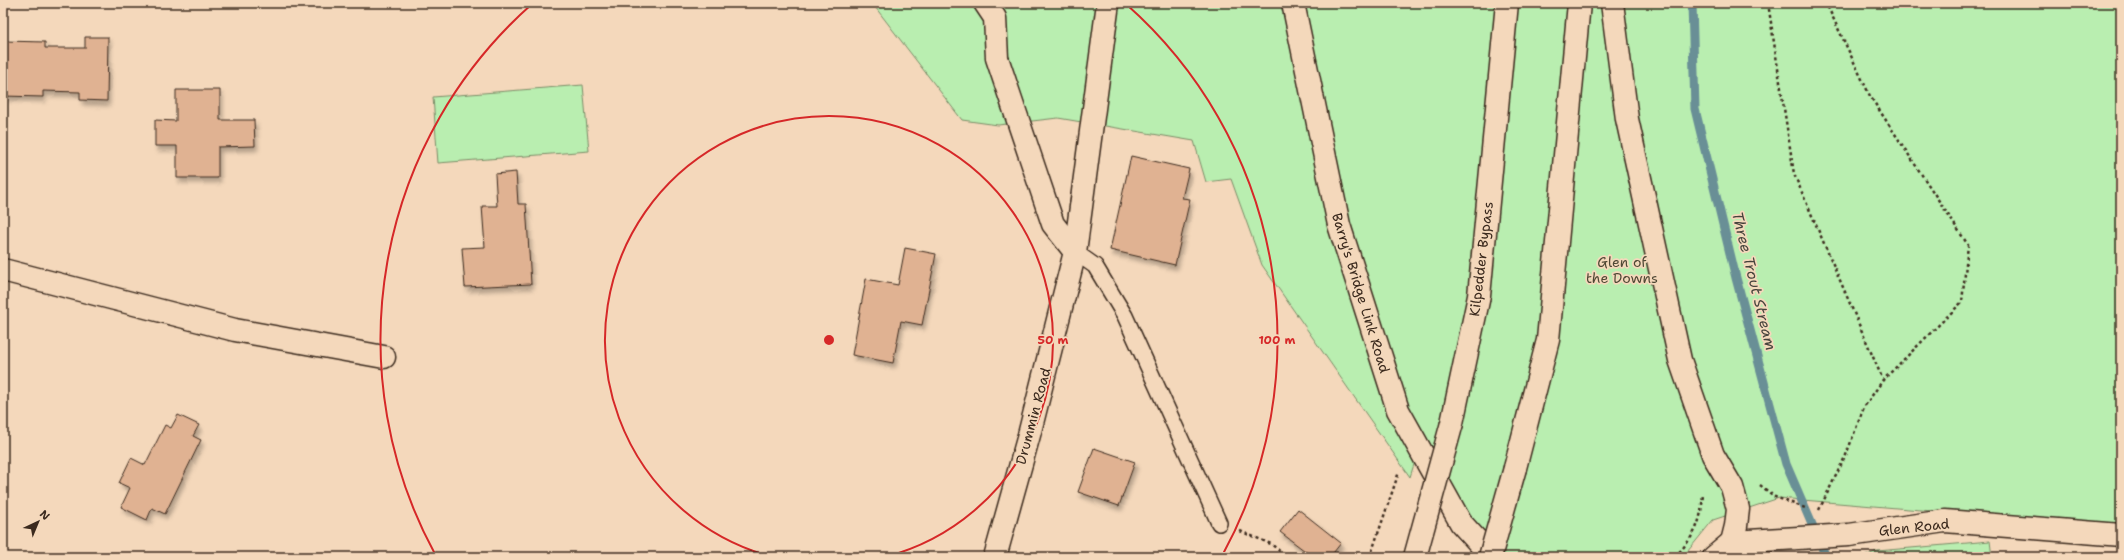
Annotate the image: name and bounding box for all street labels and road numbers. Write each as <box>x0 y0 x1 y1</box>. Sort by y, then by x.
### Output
street label: Kilpedder Bypass <box>1465 200 1497 317</box>
street label: Barry's Bridge Link Road <box>1328 211 1394 375</box>
street label: Drummin Road <box>1011 365 1055 466</box>
street label: Glen Road <box>1878 514 1950 540</box>

